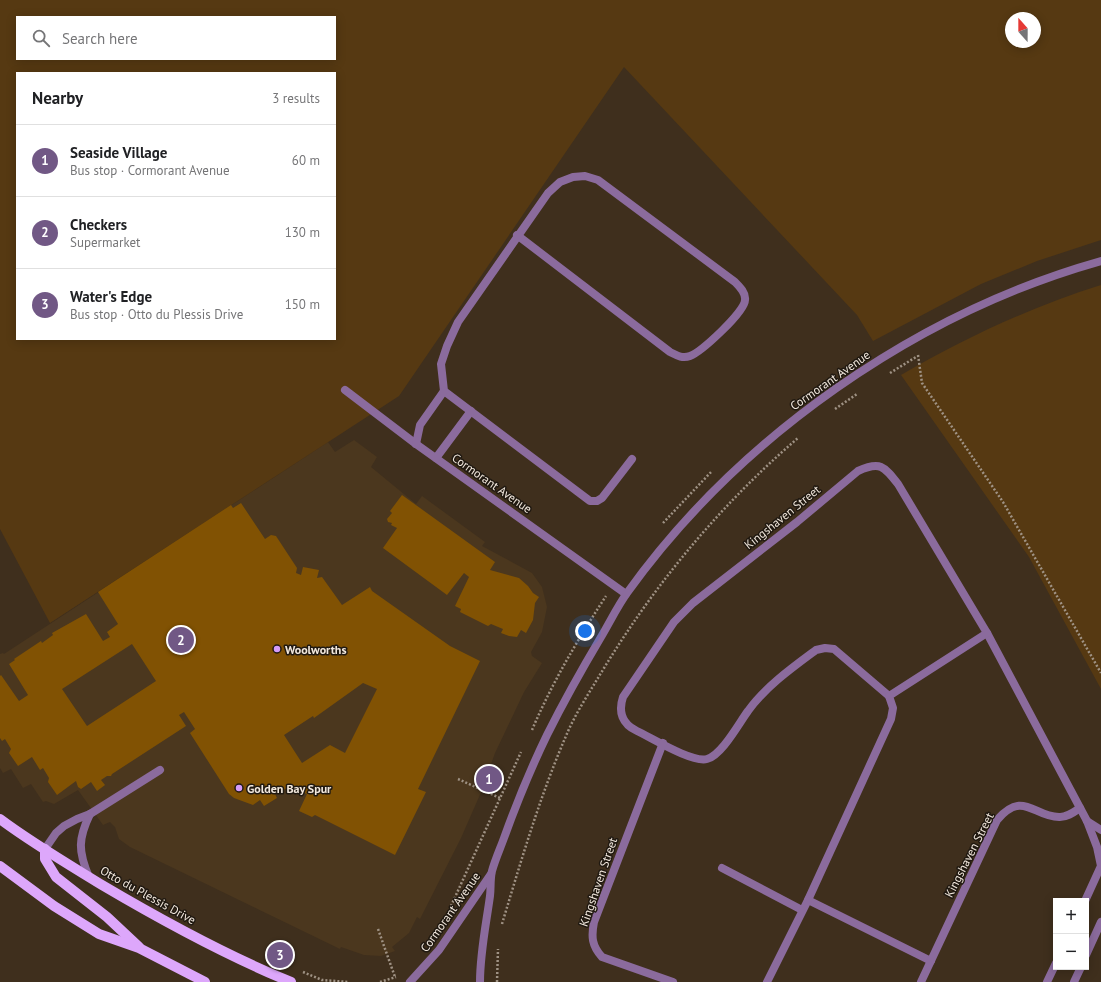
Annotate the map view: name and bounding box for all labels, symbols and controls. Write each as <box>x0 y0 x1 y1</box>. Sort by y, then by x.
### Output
north arrow <box>1005 12 1041 48</box>
search box <box>16 16 336 60</box>
icon: search <box>30 27 52 49</box>
text: Search here <box>62 29 138 48</box>
text: Nearby <box>32 87 83 109</box>
text: 3 results <box>272 90 320 107</box>
text: Seaside Village <box>70 143 167 162</box>
text: 1 <box>41 152 49 169</box>
text: 60 m <box>292 152 320 169</box>
text: Bus stop · Cormorant Avenue <box>70 162 230 179</box>
text: Checkers <box>70 215 127 234</box>
text: 2 <box>41 224 49 241</box>
text: 130 m <box>285 224 320 241</box>
text: Supermarket <box>70 234 140 251</box>
text: Water's Edge <box>70 287 152 306</box>
text: 3 <box>41 296 49 313</box>
text: 150 m <box>285 296 320 313</box>
text: Bus stop · Otto du Plessis Drive <box>70 306 243 323</box>
street label: Cormorant Avenue <box>787 347 873 413</box>
street label: Cormorant Avenue <box>449 450 535 516</box>
street label: Kingshaven Street <box>741 482 823 552</box>
your location <box>575 621 595 641</box>
pin: 2 <box>168 625 194 655</box>
place label: Woolworths <box>285 642 346 657</box>
marker: Woolworths <box>272 644 282 654</box>
pin: 1 <box>476 764 502 794</box>
place label: Golden Bay Spur <box>247 781 332 796</box>
marker: Golden Bay Spur <box>234 783 244 793</box>
street label: Kingshaven Street <box>941 810 997 900</box>
street label: Kingshaven Street <box>576 835 620 929</box>
street label: Otto du Plessis Drive <box>98 863 198 927</box>
street label: Cormorant Avenue <box>417 869 483 955</box>
map controls <box>1053 898 1089 970</box>
button: + <box>1053 898 1089 934</box>
button: − <box>1053 934 1089 970</box>
pin: 3 <box>267 940 293 970</box>

